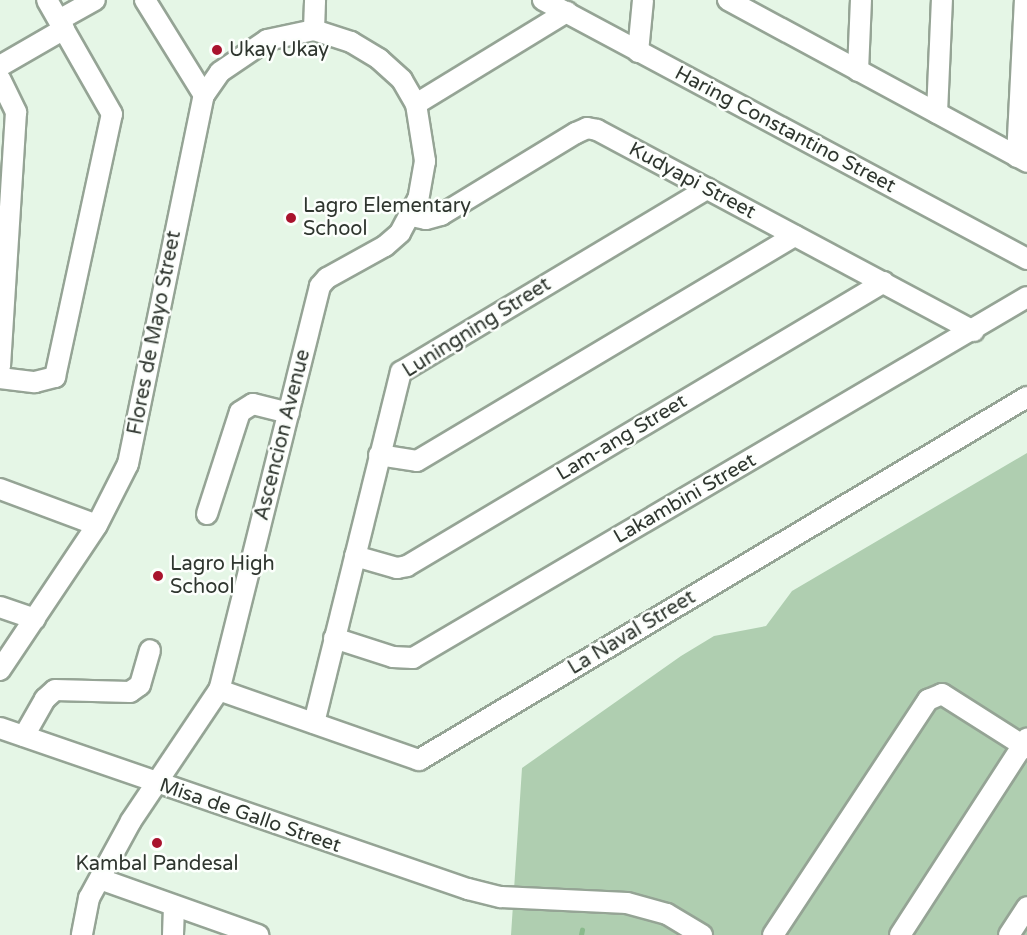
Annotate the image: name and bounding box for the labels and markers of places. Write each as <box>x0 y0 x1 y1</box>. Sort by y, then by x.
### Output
place label: Ukay Ukay <box>229 38 329 62</box>
marker: Ukay Ukay <box>210 43 224 57</box>
place label: Lagro Elementary School <box>303 195 471 242</box>
marker: Lagro Elementary School <box>284 211 298 225</box>
place label: Lagro High School <box>170 552 275 599</box>
marker: Lagro High School <box>151 569 165 583</box>
marker: Kambal Pandesal <box>150 836 164 850</box>
place label: Kambal Pandesal <box>75 852 239 876</box>

